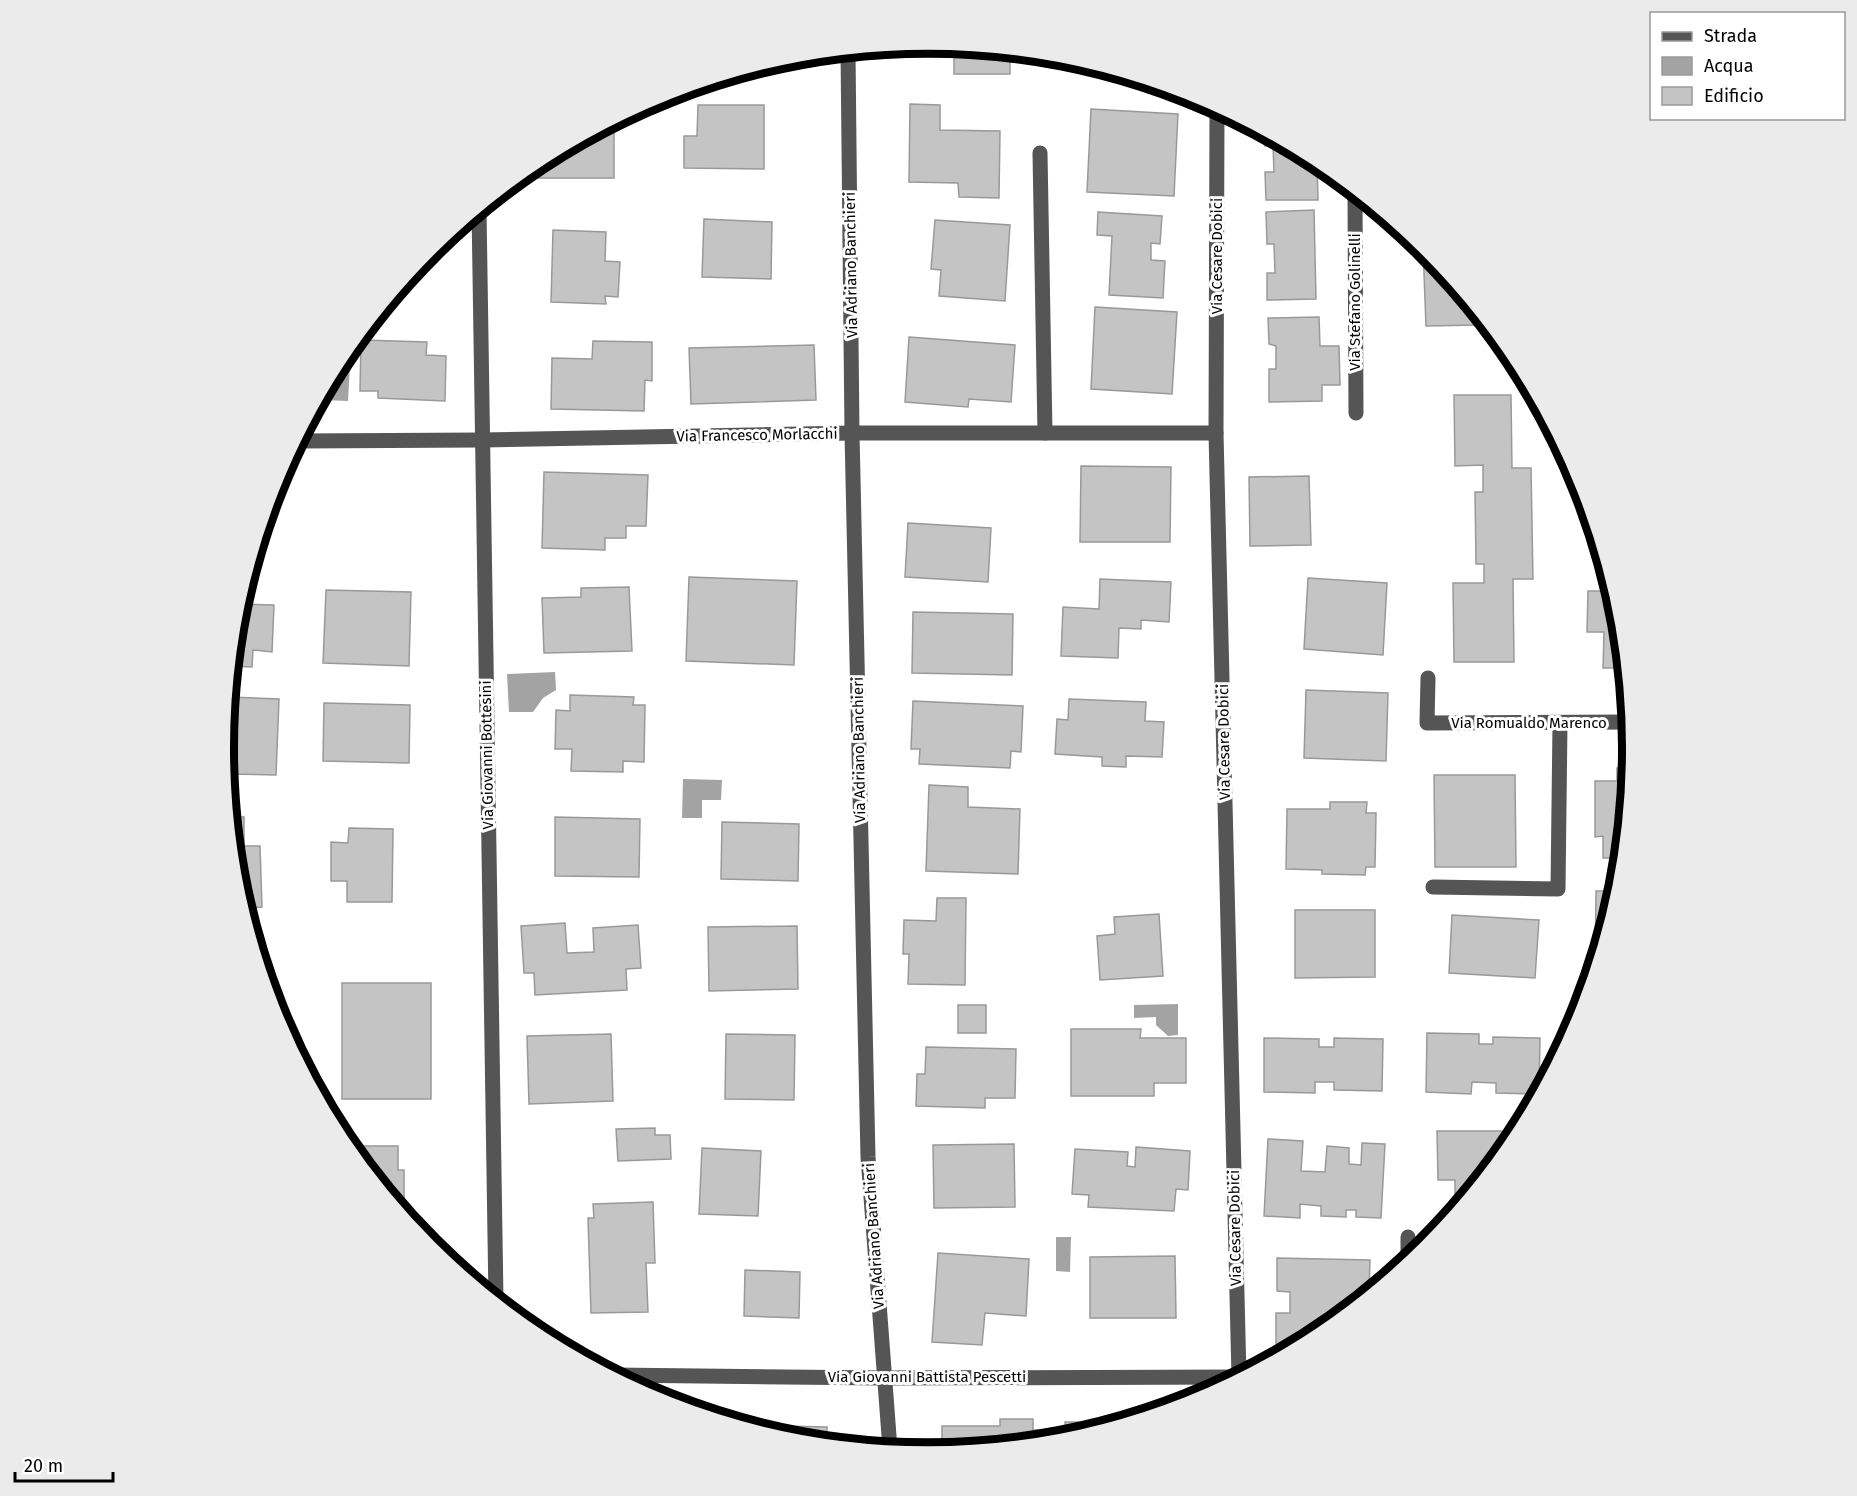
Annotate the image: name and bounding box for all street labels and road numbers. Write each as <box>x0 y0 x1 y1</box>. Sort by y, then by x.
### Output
street label: Via Adriano Banchieri <box>841 192 861 338</box>
street label: Via Cesare Dobici <box>1208 198 1226 314</box>
street label: Via Stefano Golinelli <box>1346 233 1364 371</box>
street label: Via Francesco Morlacchi <box>676 425 838 445</box>
street label: Via Adriano Banchieri <box>849 677 869 823</box>
street label: Via Giovanni Bottesini <box>477 680 497 830</box>
street label: Via Cesare Dobici <box>1214 684 1234 800</box>
street label: Via Romualdo Marenco <box>1451 714 1607 732</box>
street label: Via Adriano Banchieri <box>860 1162 888 1310</box>
street label: Via Cesare Dobici <box>1225 1170 1245 1286</box>
street label: Via Giovanni Battista Pescetti <box>828 1368 1026 1386</box>

